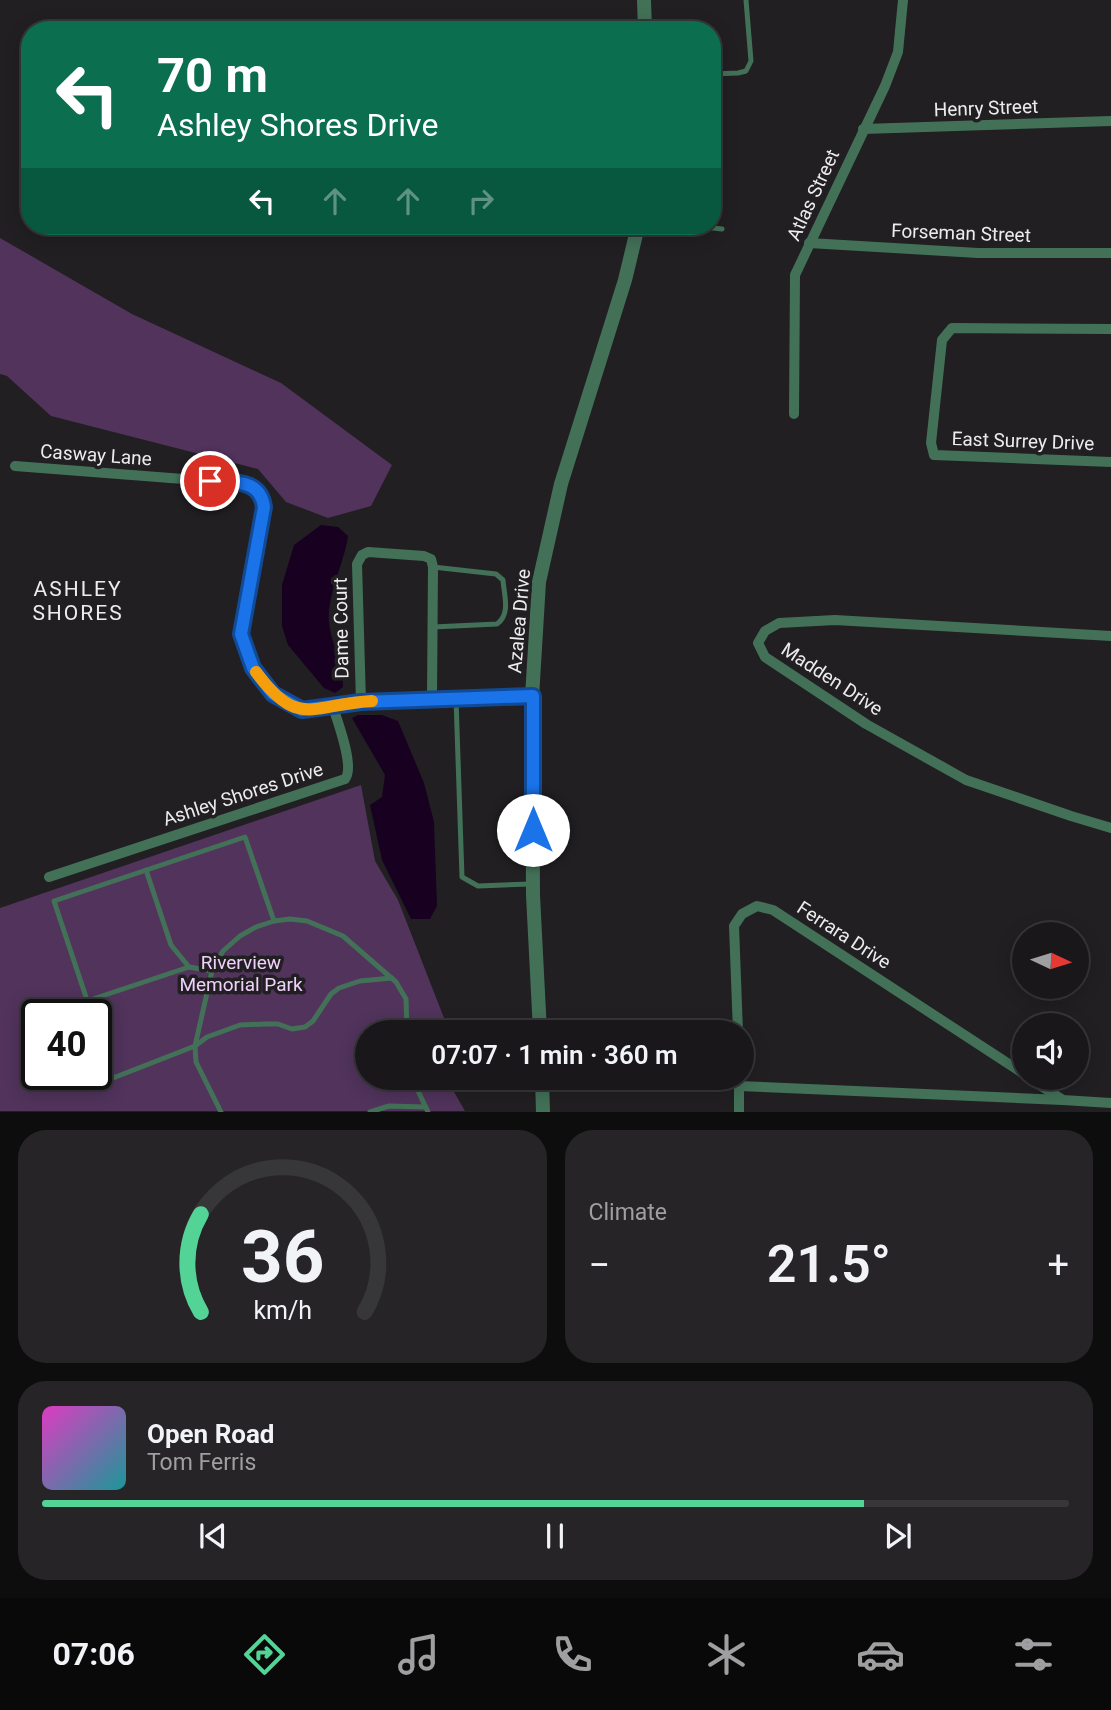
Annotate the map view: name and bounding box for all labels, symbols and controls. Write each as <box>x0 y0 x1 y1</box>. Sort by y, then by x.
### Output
text: 70 m <box>157 47 268 104</box>
icon: left <box>42 49 133 140</box>
street label: Henry Street <box>933 95 1039 121</box>
text: Ashley Shores Drive <box>157 106 438 144</box>
street label: Atlas Street <box>782 146 844 244</box>
icon: left <box>243 182 281 220</box>
icon: ahead <box>316 182 354 220</box>
icon: ahead <box>389 182 427 220</box>
icon: right <box>462 182 500 220</box>
street label: Forseman Street <box>891 219 1031 247</box>
street label: East Surrey Drive <box>951 427 1095 455</box>
street label: Casway Lane <box>39 440 153 470</box>
pin <box>180 451 240 511</box>
icon: arrive <box>191 462 229 500</box>
street label: Azalea Drive <box>503 568 535 674</box>
district label: ASHLEY SHORES <box>32 577 124 625</box>
street label: Dame Court <box>329 577 353 679</box>
street label: Madden Drive <box>777 638 887 720</box>
street label: Ashley Shores Drive <box>160 757 326 831</box>
position arrow <box>496 793 570 867</box>
street label: Ferrara Drive <box>793 896 895 974</box>
north arrow <box>1012 922 1088 999</box>
map controls <box>1012 922 1089 1090</box>
park label: Riverview Memorial Park <box>179 951 303 996</box>
speed limit sign: 40 <box>21 999 112 1090</box>
button: sound <box>1012 1013 1089 1090</box>
text: 07:07 · 1 min · 360 m <box>431 1040 678 1070</box>
text: Climate <box>589 1199 667 1226</box>
text: 36 <box>240 1215 324 1301</box>
text: 21.5° <box>767 1234 891 1295</box>
text: − <box>589 1243 610 1287</box>
text: + <box>1047 1243 1069 1287</box>
text: km/h <box>253 1296 312 1325</box>
text: Open Road <box>147 1419 275 1449</box>
text: Tom Ferris <box>147 1449 256 1476</box>
icon: previous <box>194 1517 232 1555</box>
icon: pause <box>536 1517 574 1555</box>
icon: next <box>879 1517 917 1555</box>
icon: directions <box>240 1630 289 1679</box>
icon: music <box>394 1630 443 1679</box>
icon: phone <box>548 1630 597 1679</box>
icon: climate <box>702 1630 751 1679</box>
icon: car <box>856 1630 905 1679</box>
icon: filters <box>1009 1630 1058 1679</box>
text: 07:06 <box>52 1635 135 1673</box>

